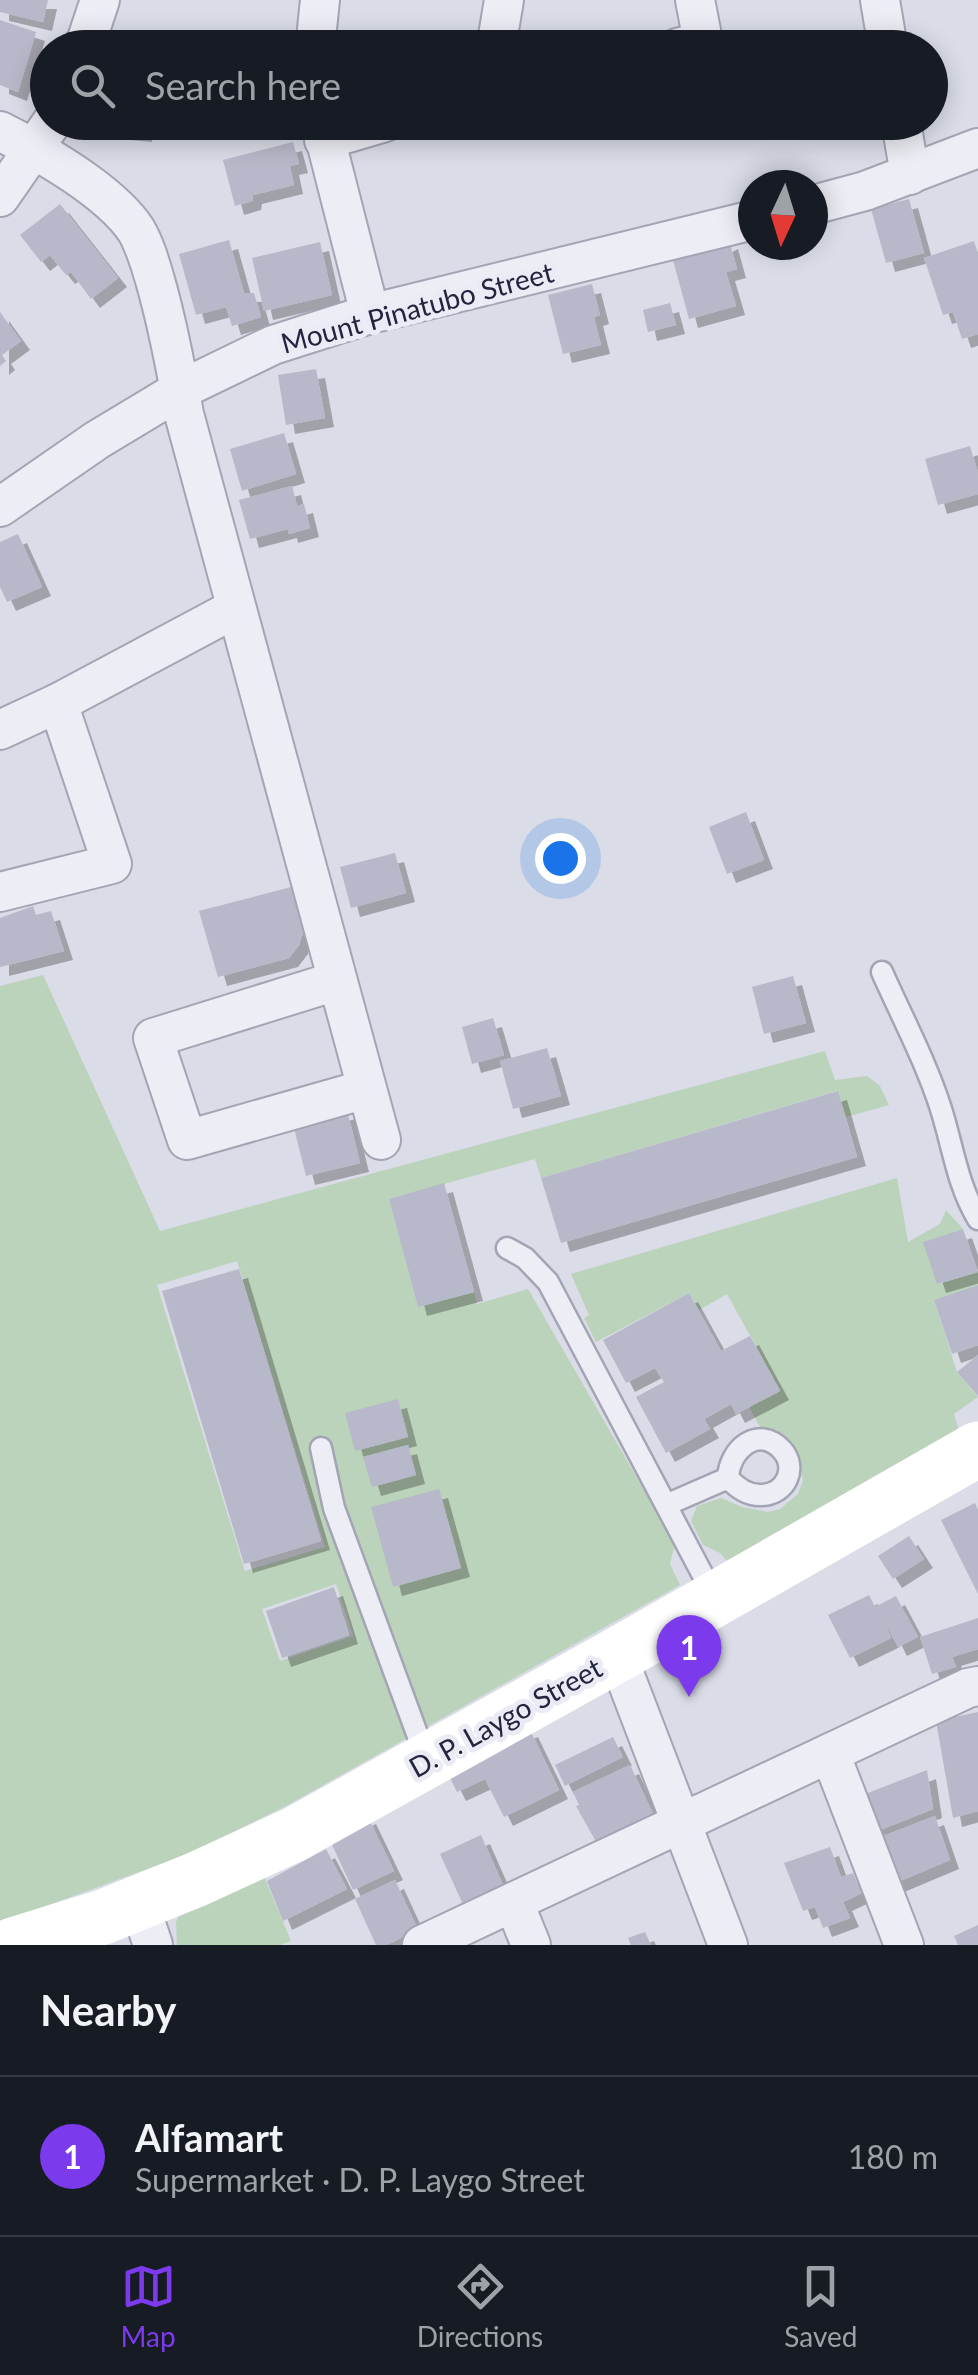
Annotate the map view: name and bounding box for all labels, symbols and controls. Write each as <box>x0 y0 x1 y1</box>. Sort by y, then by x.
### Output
search box <box>30 30 948 140</box>
icon: search <box>65 58 120 113</box>
text: Search here <box>145 62 341 108</box>
north arrow <box>738 170 828 260</box>
street label: Mount Pinatubo Street <box>277 254 557 360</box>
your location <box>535 833 586 884</box>
pin: 1 <box>656 1614 722 1697</box>
street label: D. P. Laygo Street <box>403 1650 607 1784</box>
text: Nearby <box>40 1985 177 2035</box>
text: Alfamart <box>135 2114 283 2160</box>
text: 1 <box>63 2137 82 2176</box>
text: 180 m <box>848 2137 938 2176</box>
text: Supermarket · D. P. Laygo Street <box>135 2160 585 2199</box>
tab: Map <box>121 2259 176 2353</box>
tab: Directions <box>417 2259 543 2353</box>
tab: Saved <box>784 2259 857 2353</box>

